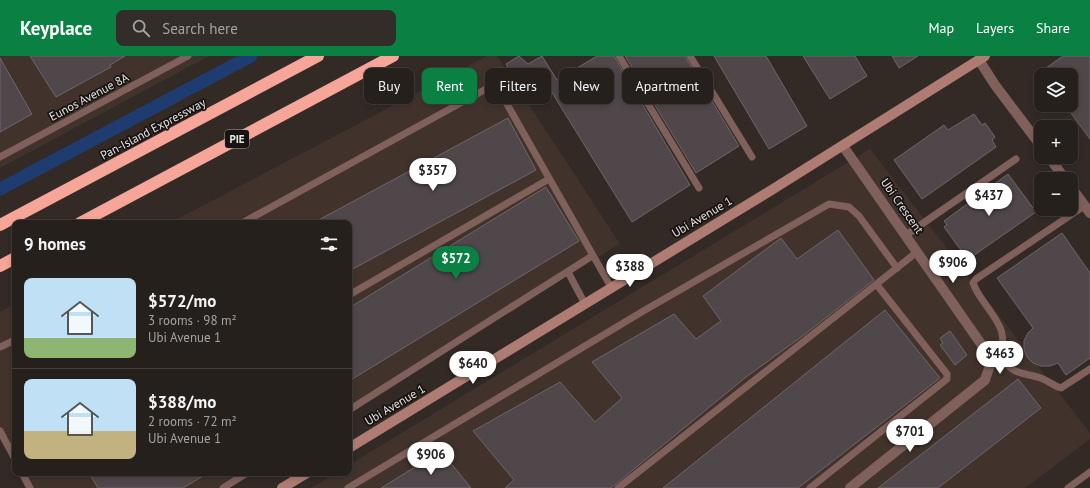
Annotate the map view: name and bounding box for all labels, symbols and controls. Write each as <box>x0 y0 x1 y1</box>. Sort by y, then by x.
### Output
search box <box>116 10 396 46</box>
text: Keyplace <box>20 16 92 40</box>
icon: search <box>130 17 152 39</box>
text: Search here <box>162 19 238 38</box>
text: Map <box>928 19 954 37</box>
text: Layers <box>976 19 1014 37</box>
text: Share <box>1036 19 1070 37</box>
chip: Buy <box>364 68 414 104</box>
chip: Rent <box>422 68 477 104</box>
chip: Filters <box>485 68 551 104</box>
chip: New <box>559 68 614 104</box>
chip: Apartment <box>622 68 713 104</box>
map controls <box>1034 68 1078 216</box>
button: layers <box>1034 68 1078 112</box>
street label: Eunos Avenue 8A <box>46 69 131 124</box>
street label: Pan-Island Expressway <box>98 94 208 163</box>
button: + <box>1034 120 1078 164</box>
road number: PIE <box>225 130 249 148</box>
pin: $357 <box>409 158 457 192</box>
text: $357 <box>418 162 448 179</box>
button: − <box>1034 172 1078 216</box>
street label: Ubi Crescent <box>878 175 927 236</box>
pin: $437 <box>965 183 1013 217</box>
text: $437 <box>974 187 1004 204</box>
street label: Ubi Avenue 1 <box>669 193 735 240</box>
text: 9 homes <box>24 233 86 255</box>
icon: filters <box>318 233 340 255</box>
pin: $572 <box>432 246 480 280</box>
text: $572 <box>441 250 471 267</box>
pin: $906 <box>929 250 977 284</box>
pin: $388 <box>606 254 654 288</box>
text: $906 <box>938 254 968 271</box>
text: $388 <box>615 258 645 275</box>
text: $572/mo <box>148 290 216 312</box>
icon: home <box>56 294 104 342</box>
text: 3 rooms · 98 m² <box>148 312 237 329</box>
text: Ubi Avenue 1 <box>148 329 221 346</box>
pin: $463 <box>976 341 1024 375</box>
text: $463 <box>985 345 1015 362</box>
pin: $640 <box>449 351 497 385</box>
text: $640 <box>458 355 488 372</box>
street label: Ubi Avenue 1 <box>362 381 428 428</box>
text: $388/mo <box>148 391 216 413</box>
icon: home <box>56 395 104 443</box>
text: 2 rooms · 72 m² <box>148 413 237 430</box>
pin: $701 <box>886 419 934 453</box>
text: $701 <box>895 423 925 440</box>
text: Ubi Avenue 1 <box>148 430 221 447</box>
pin: $906 <box>407 442 455 476</box>
text: $906 <box>416 446 446 463</box>

